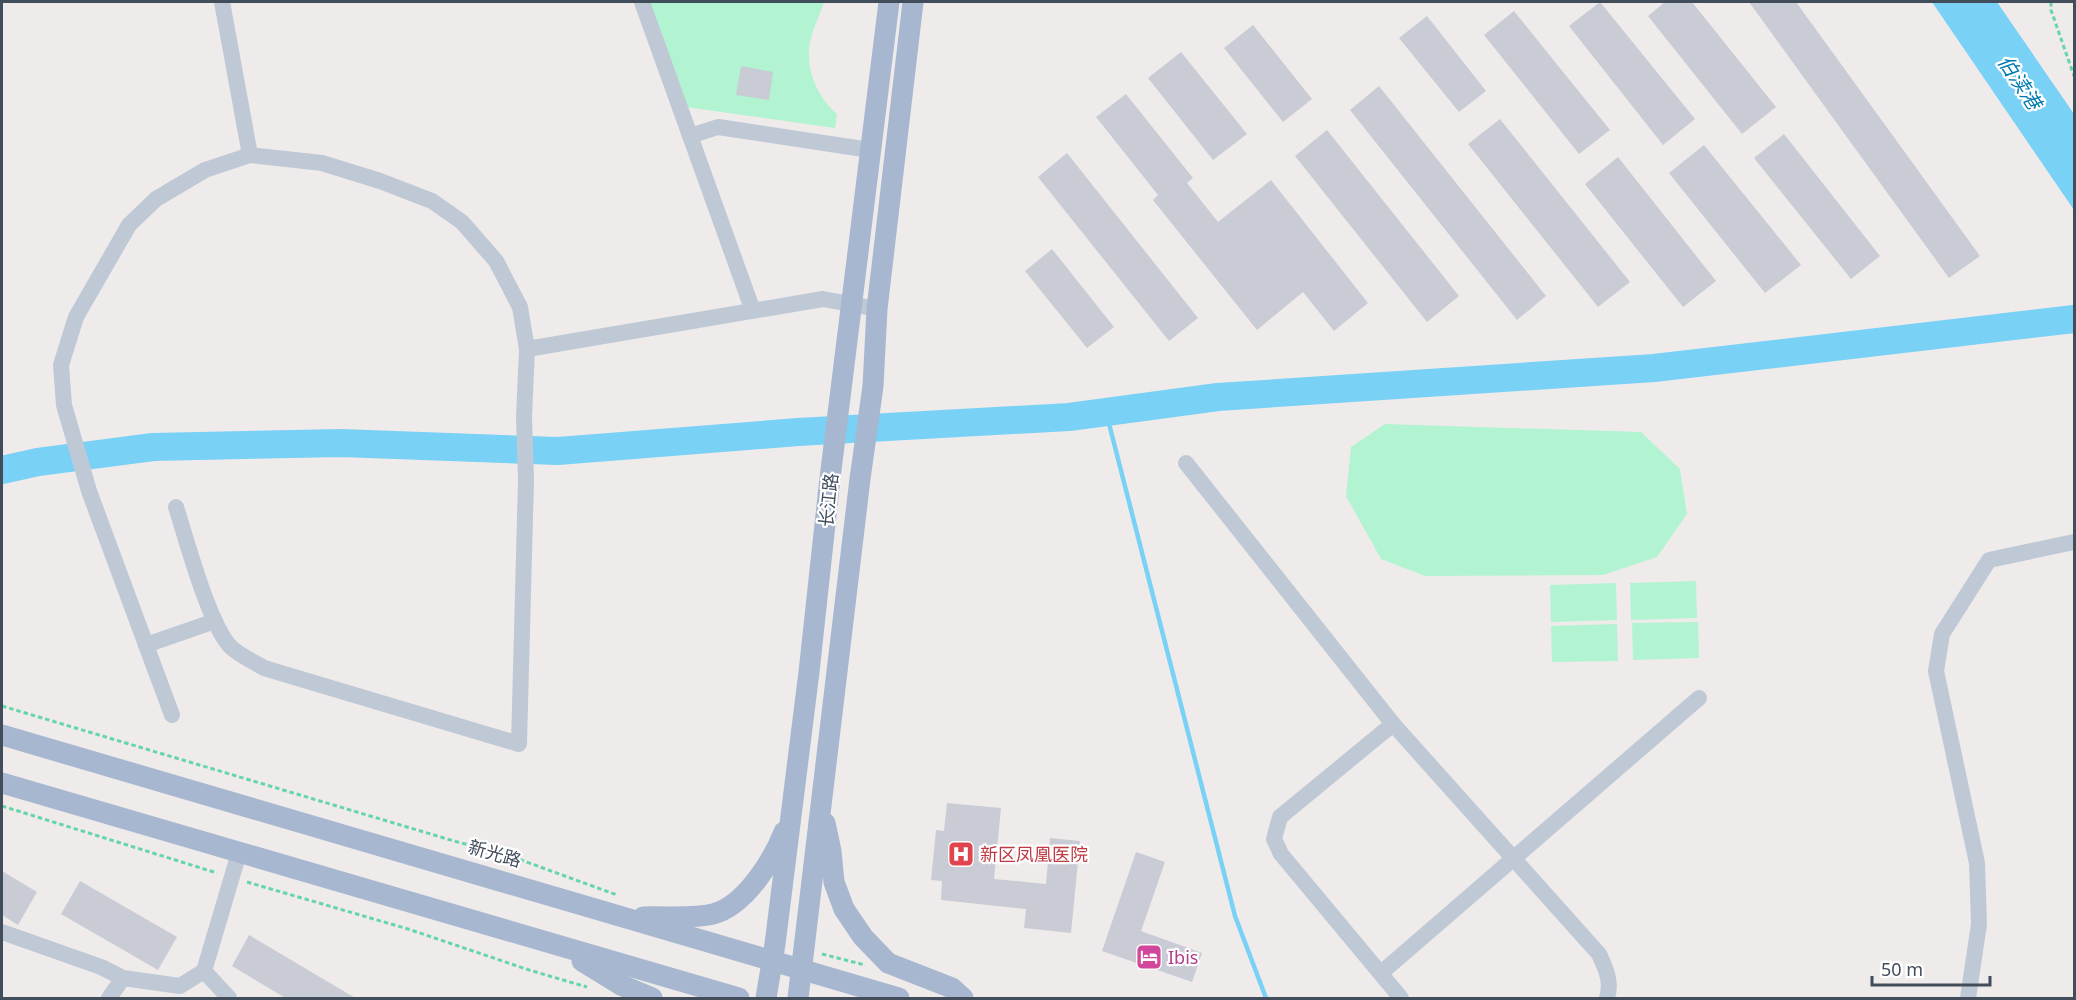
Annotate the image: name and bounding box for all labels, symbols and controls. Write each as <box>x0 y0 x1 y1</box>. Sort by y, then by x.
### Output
water label: 伯渎港 <box>1992 50 2050 117</box>
street label: 长江路 <box>813 472 843 528</box>
street label: 新光路 <box>466 834 524 872</box>
hospital icon: 新区凤凰医院 <box>946 839 976 869</box>
place label: 新区凤凰医院 <box>980 842 1088 866</box>
hotel icon: Ibis <box>1134 942 1164 972</box>
place label: Ibis <box>1168 945 1198 969</box>
scale bar <box>1872 949 1990 987</box>
text: 50 m <box>1881 957 1923 981</box>

